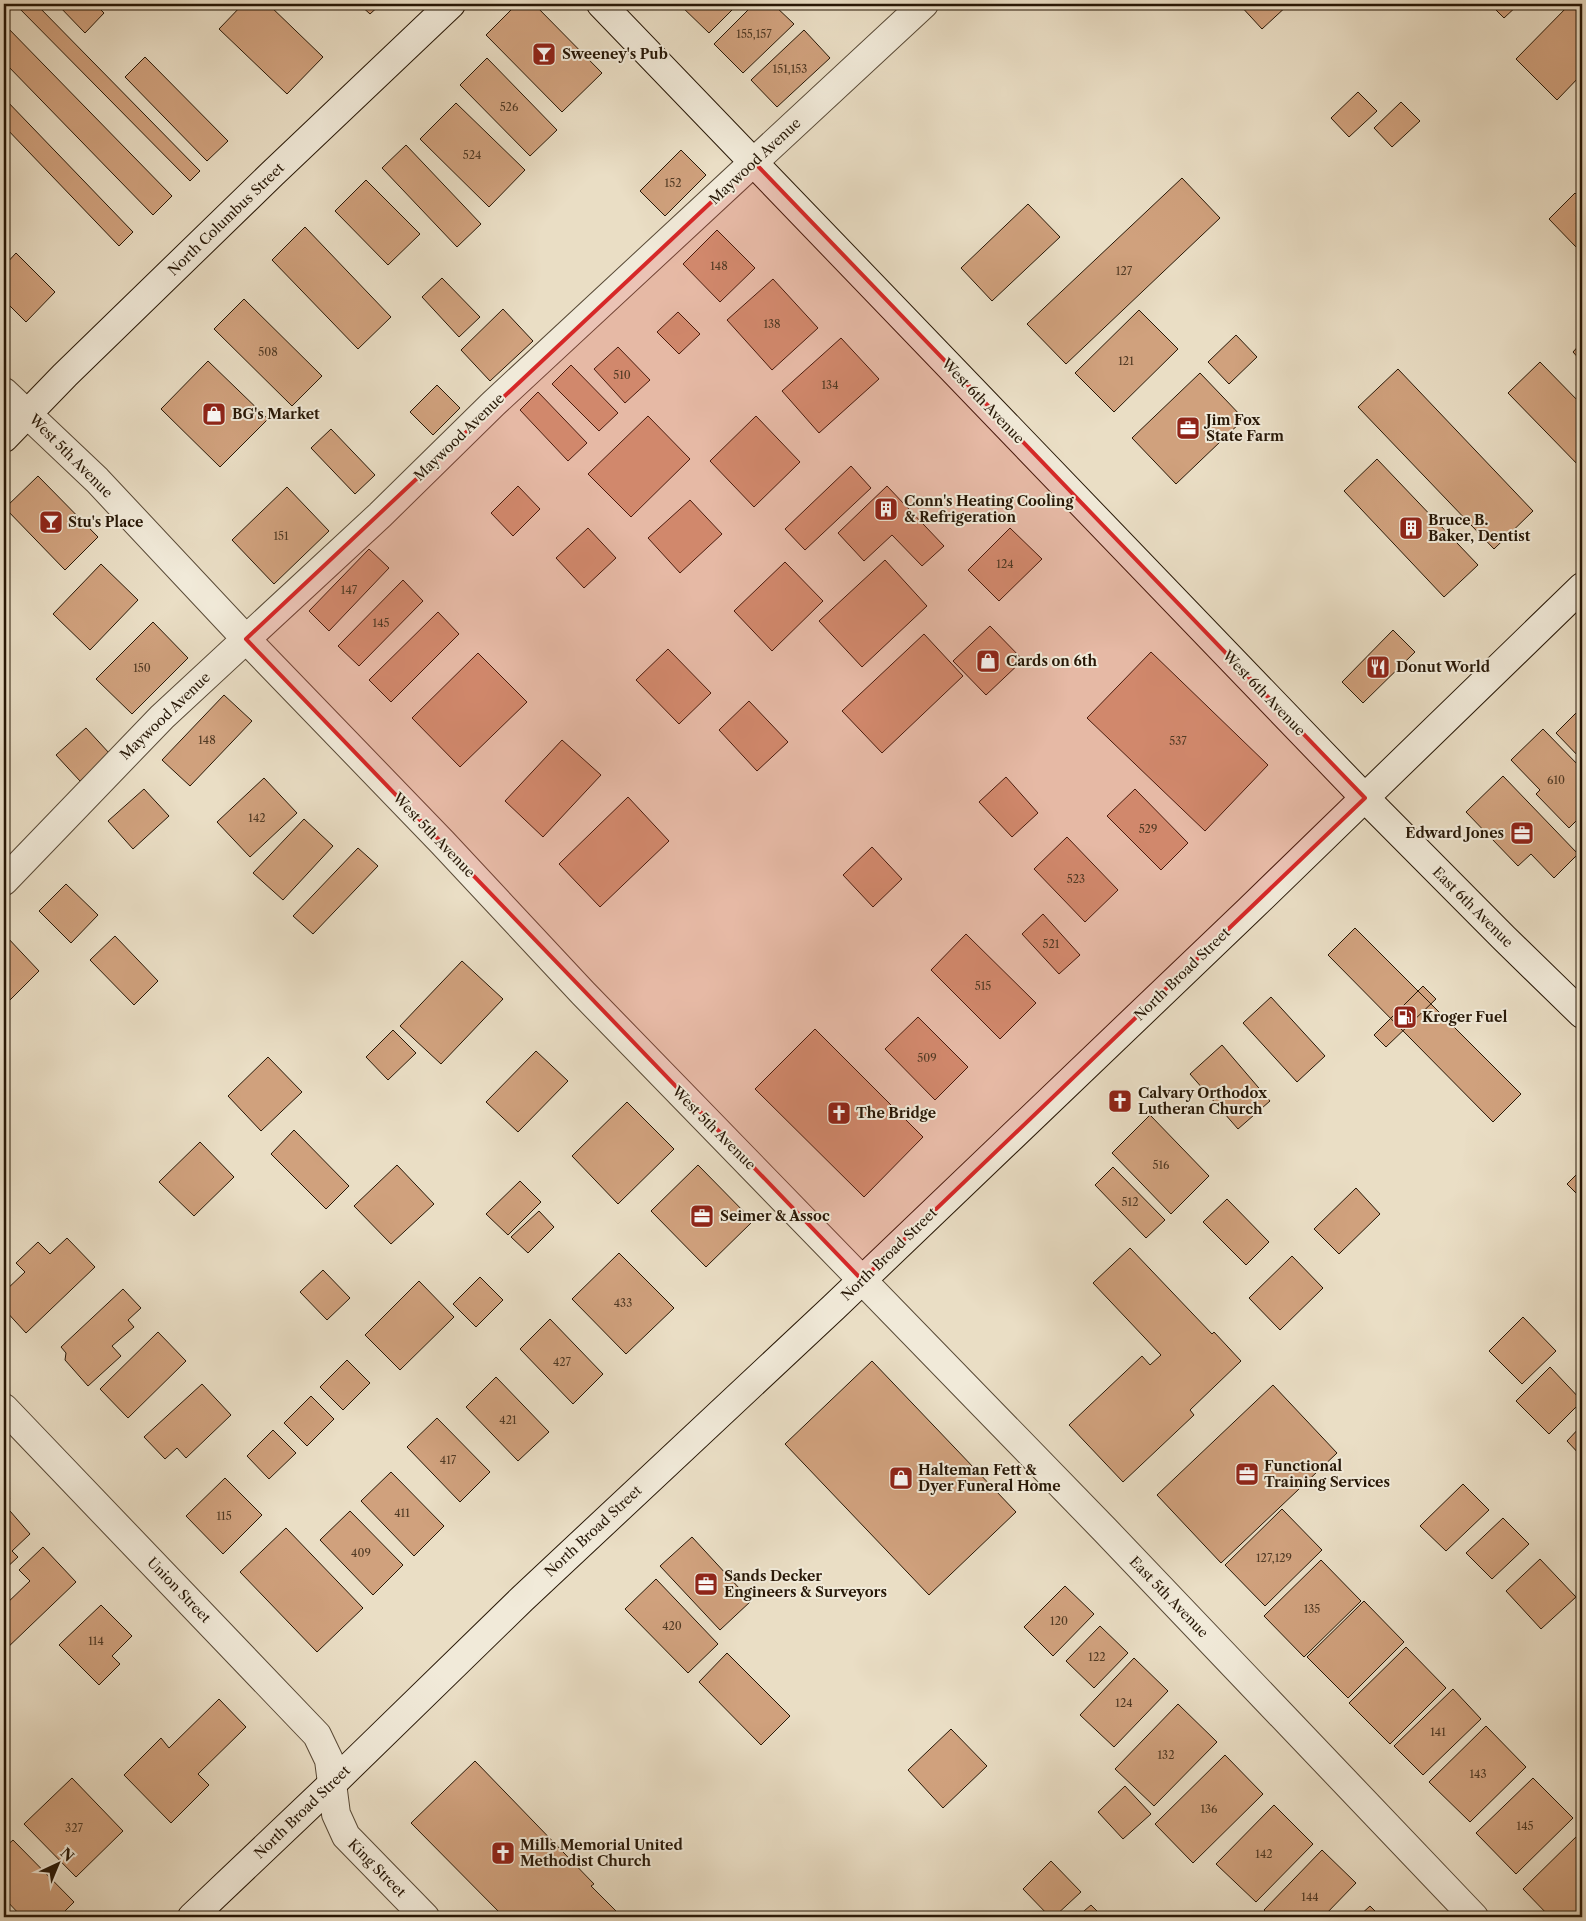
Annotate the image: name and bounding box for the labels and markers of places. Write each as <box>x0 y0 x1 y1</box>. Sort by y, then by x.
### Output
bar icon: Sweeney's Pub <box>531 41 557 67</box>
place label: Sweeney's Pub <box>562 45 668 63</box>
shop icon: BG's Market <box>201 401 227 427</box>
place label: BG's Market <box>232 405 320 423</box>
place label: Jim Fox State Farm <box>1203 411 1284 445</box>
office icon: Jim Fox State Farm <box>1175 415 1201 441</box>
place label: Conn's Heating Cooling & Refrigeration <box>904 492 1074 526</box>
building icon: Conn's Heating Cooling & Refrigeration <box>873 496 899 522</box>
bar icon: Stu's Place <box>38 509 64 535</box>
place label: Bruce B. Baker, Dentist <box>1428 511 1531 545</box>
place label: Stu's Place <box>68 513 143 531</box>
building icon: Bruce B. Baker, Dentist <box>1398 515 1424 541</box>
shop icon: Cards on 6th <box>975 648 1001 674</box>
place label: Cards on 6th <box>1006 652 1097 670</box>
restaurant icon: Donut World <box>1365 654 1391 680</box>
place label: Donut World <box>1396 658 1491 676</box>
office icon: Edward Jones <box>1509 820 1535 846</box>
place label: Edward Jones <box>1405 824 1504 842</box>
fuel station icon: Kroger Fuel <box>1392 1004 1418 1030</box>
place label: Kroger Fuel <box>1422 1008 1507 1026</box>
place label: Calvary Orthodox Lutheran Church <box>1138 1084 1268 1118</box>
church icon: Calvary Orthodox Lutheran Church <box>1107 1088 1133 1114</box>
church icon: The Bridge <box>826 1100 852 1126</box>
place label: The Bridge <box>856 1104 936 1122</box>
office icon: Seimer & Assoc <box>689 1203 715 1229</box>
place label: Seimer & Assoc <box>720 1207 830 1225</box>
place label: Functional Training Services <box>1264 1457 1390 1491</box>
place label: Halteman Fett & Dyer Funeral Home <box>918 1461 1061 1495</box>
office icon: Functional Training Services <box>1234 1461 1260 1487</box>
shop icon: Halteman Fett & Dyer Funeral Home <box>888 1465 914 1491</box>
place label: Sands Decker Engineers & Surveyors <box>724 1567 887 1601</box>
office icon: Sands Decker Engineers & Surveyors <box>693 1571 719 1597</box>
place label: Mills Memorial United Methodist Church <box>520 1836 683 1870</box>
church icon: Mills Memorial United Methodist Church <box>490 1840 516 1866</box>

